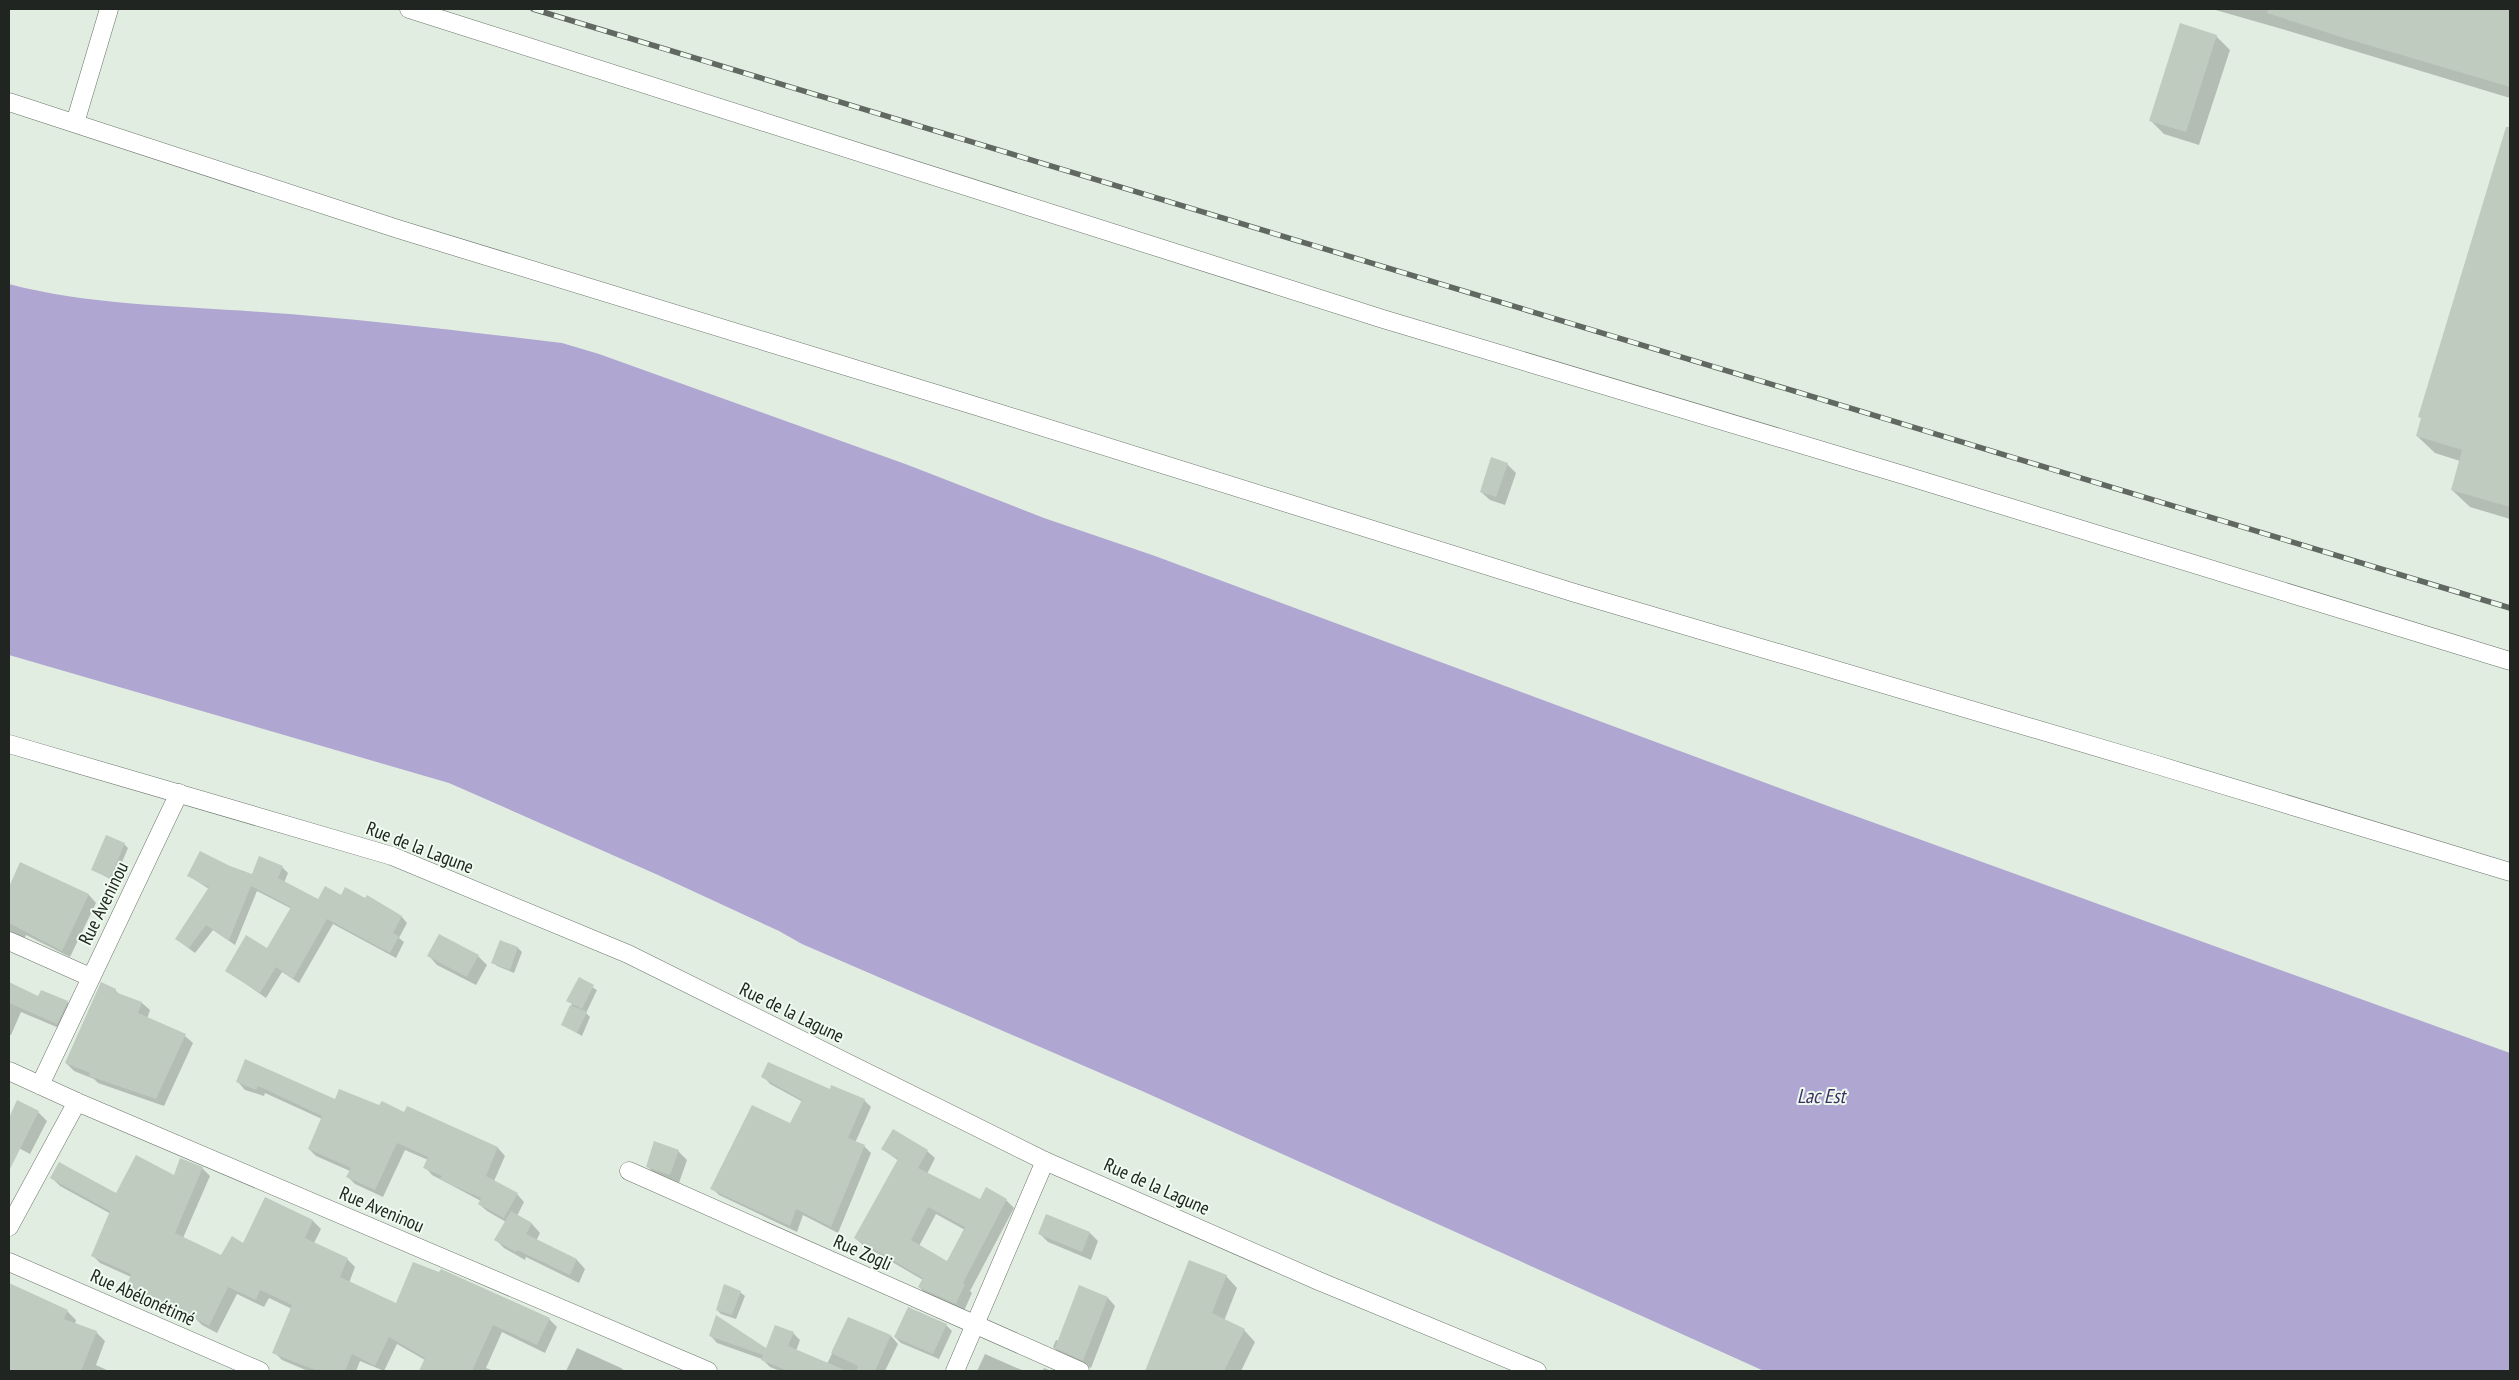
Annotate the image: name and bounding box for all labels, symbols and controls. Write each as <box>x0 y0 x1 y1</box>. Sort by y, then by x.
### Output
street label: Rue de la Lagune <box>363 816 477 879</box>
street label: Rue Aveninou <box>73 857 133 949</box>
street label: Rue de la Lagune <box>736 976 848 1048</box>
water label: Lac Est <box>1797 1083 1847 1109</box>
street label: Rue de la Lagune <box>1100 1152 1214 1220</box>
street label: Rue Aveninou <box>336 1180 428 1238</box>
street label: Rue Zogli <box>830 1229 896 1275</box>
street label: Rue Abélonétimé <box>87 1263 199 1331</box>

